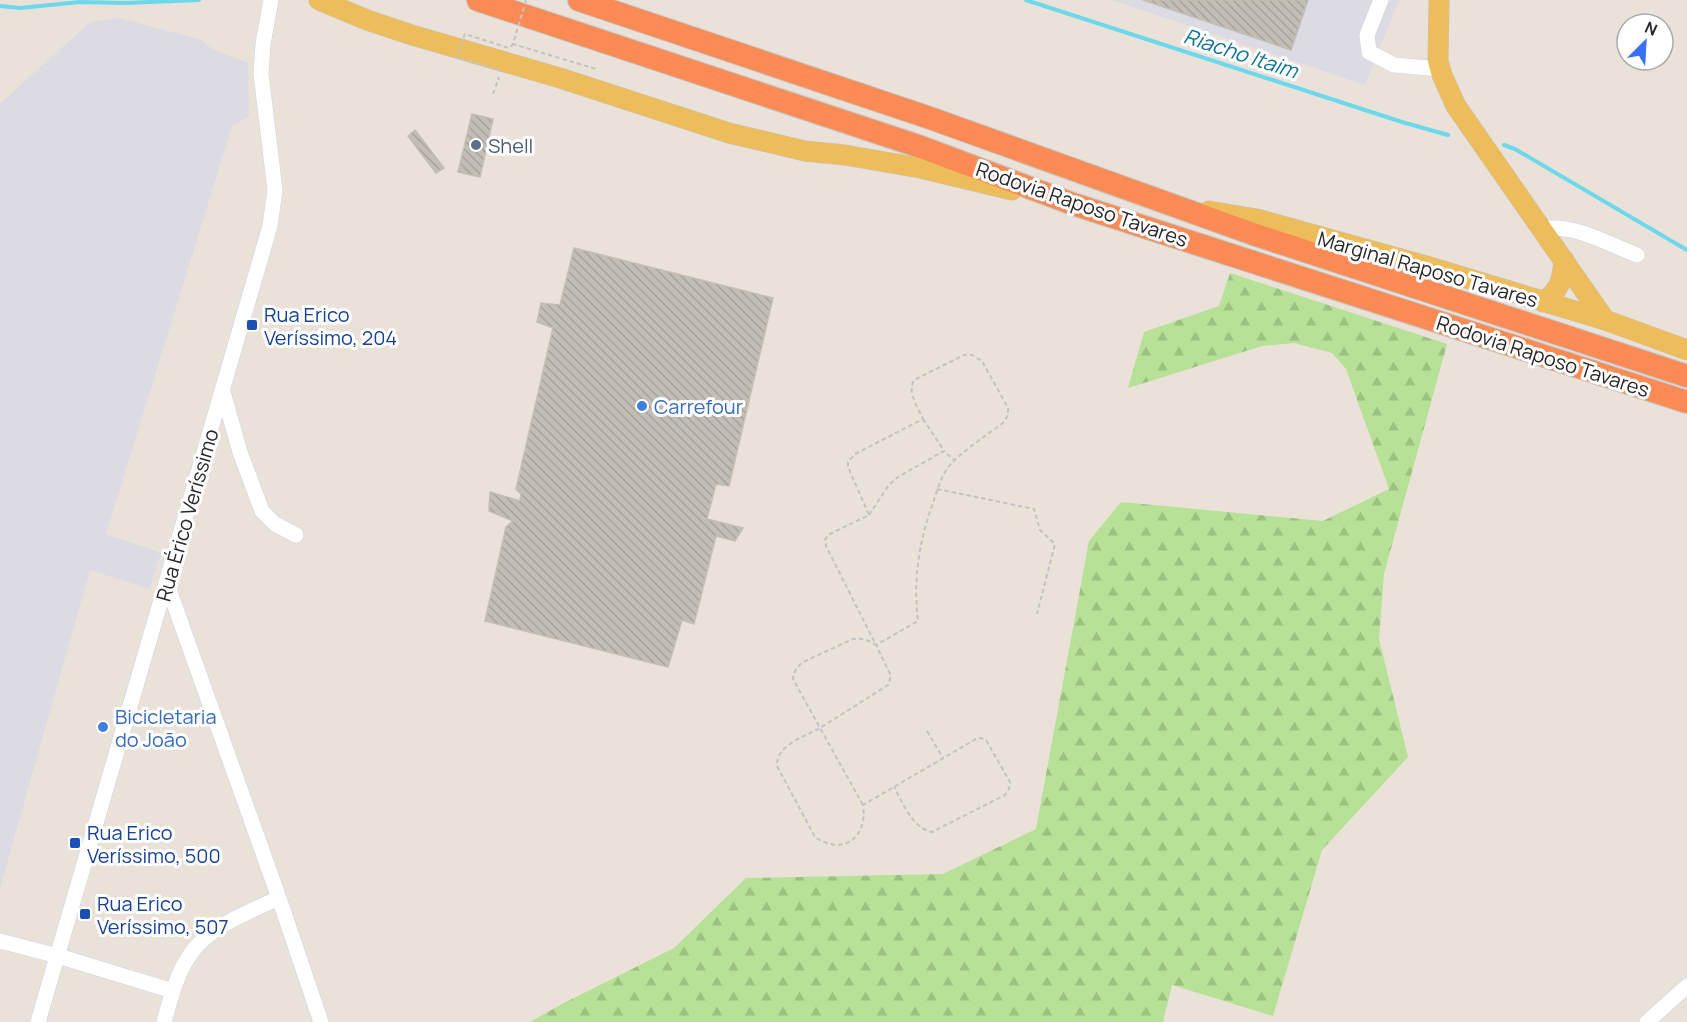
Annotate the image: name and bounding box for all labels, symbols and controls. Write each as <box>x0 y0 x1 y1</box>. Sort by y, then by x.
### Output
north arrow <box>1615 12 1675 72</box>
text: N <box>1641 16 1661 41</box>
water label: Riacho Itaim <box>1180 21 1303 85</box>
place label: Shell <box>488 132 533 159</box>
marker: Shell <box>469 138 483 152</box>
street label: Rodovia Raposo Tavares <box>972 155 1192 253</box>
street label: Marginal Raposo Tavares <box>1315 225 1541 313</box>
place label: Rua Erico Veríssimo, 204 <box>264 301 397 351</box>
street label: Rodovia Raposo Tavares <box>1433 309 1653 403</box>
marker: Rua Erico Veríssimo, 204 <box>245 318 259 332</box>
place label: Carrefour <box>654 393 743 420</box>
marker: Carrefour <box>635 399 649 413</box>
street label: Rua Érico Veríssimo <box>149 425 225 604</box>
place label: Bicicletaria do João <box>115 703 217 753</box>
marker: Bicicletaria do João <box>96 720 110 734</box>
place label: Rua Erico Veríssimo, 500 <box>87 819 221 869</box>
marker: Rua Erico Veríssimo, 500 <box>68 836 82 850</box>
place label: Rua Erico Veríssimo, 507 <box>97 890 229 940</box>
marker: Rua Erico Veríssimo, 507 <box>78 907 92 921</box>

